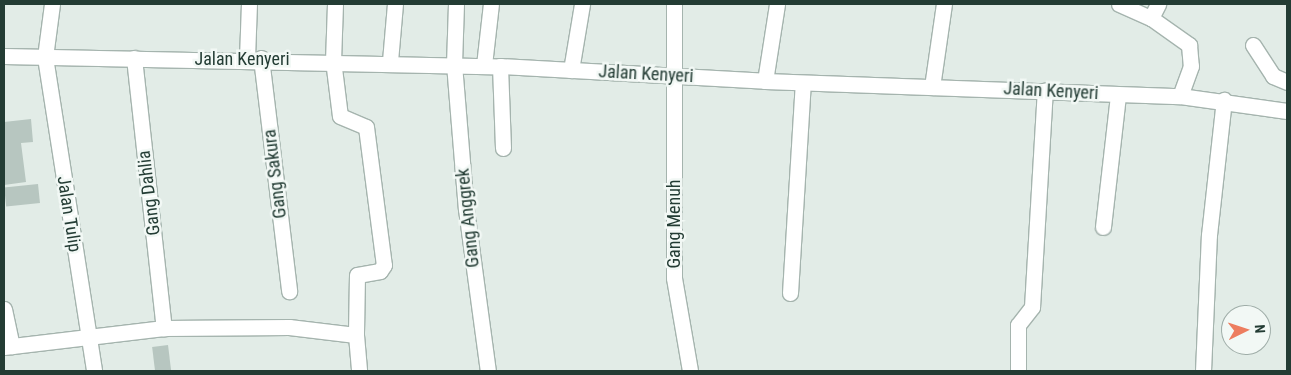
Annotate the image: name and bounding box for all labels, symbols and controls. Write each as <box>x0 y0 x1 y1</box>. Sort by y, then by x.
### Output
street label: Jalan Kenyeri <box>194 48 290 70</box>
street label: Jalan Kenyeri <box>598 61 694 87</box>
street label: Jalan Kenyeri <box>1003 78 1099 104</box>
street label: Gang Sakura <box>259 128 291 220</box>
street label: Gang Dahlia <box>133 149 165 237</box>
street label: Gang Anggrek <box>452 167 484 269</box>
street label: Jalan Tulip <box>52 174 86 254</box>
street label: Gang Menuh <box>663 179 685 269</box>
north arrow <box>1221 305 1271 355</box>
text: N <box>1252 324 1268 334</box>

